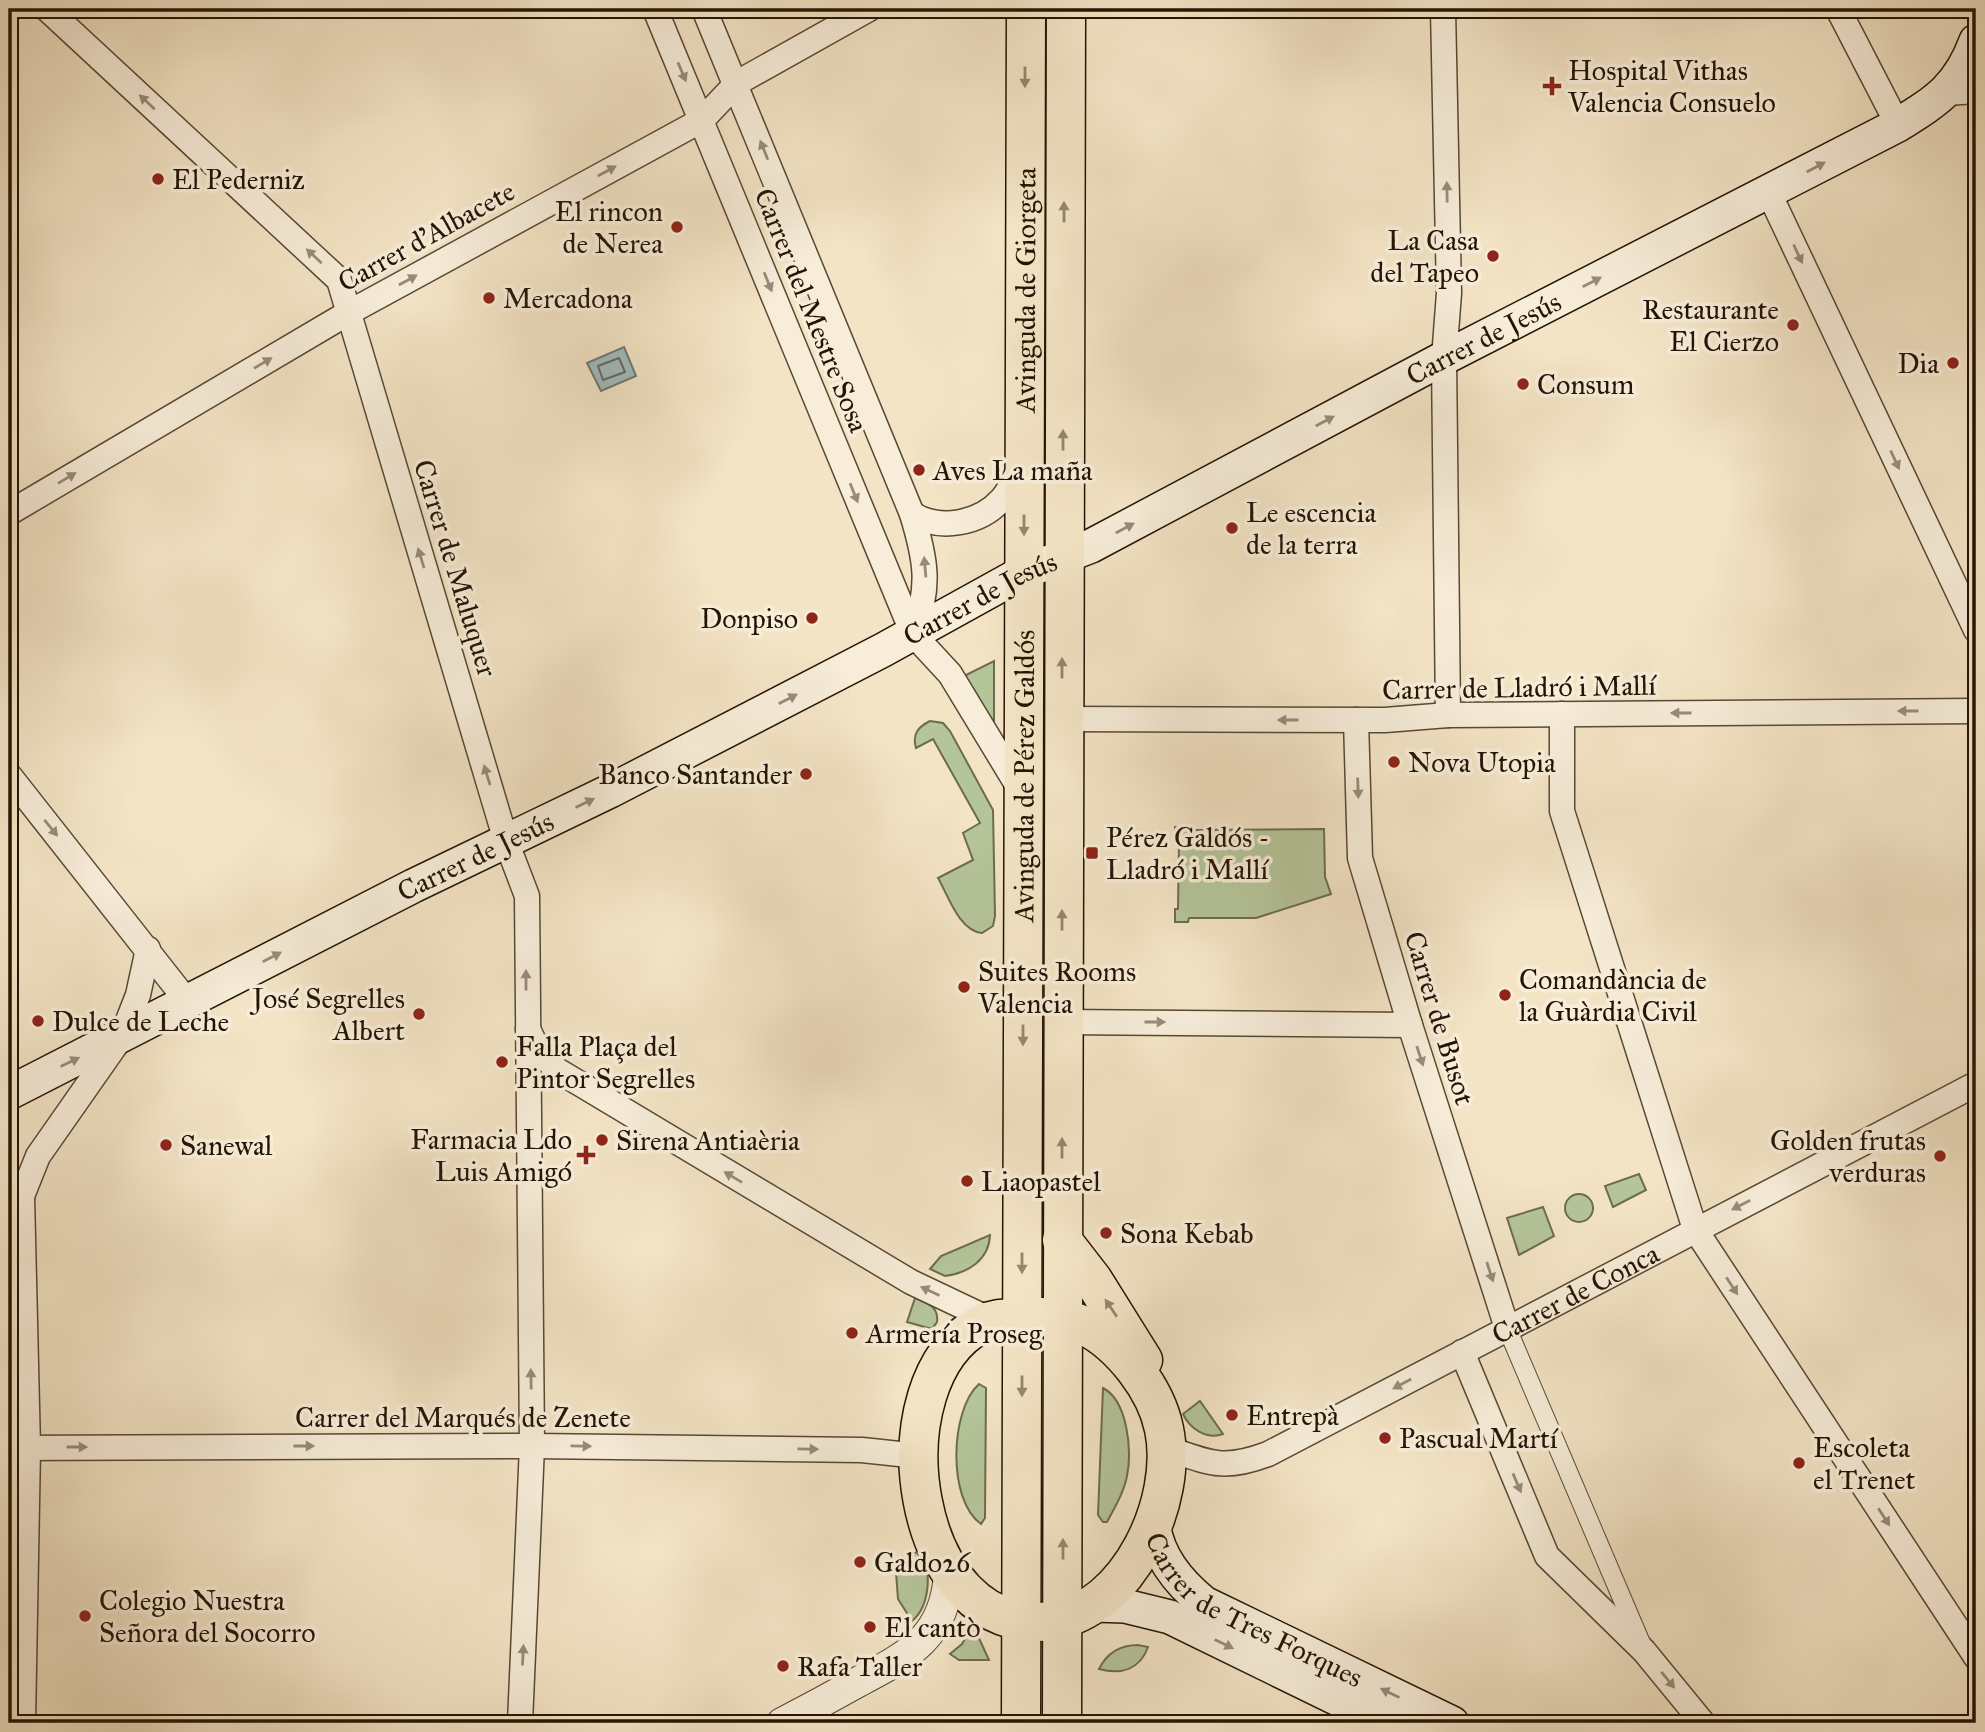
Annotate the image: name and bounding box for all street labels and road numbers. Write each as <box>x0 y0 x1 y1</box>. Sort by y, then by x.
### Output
street label: Avinguda de Giorgeta <box>1008 167 1044 414</box>
street label: Carrer d'Albacete <box>332 173 521 299</box>
street label: Carrer del Mestre Sosa <box>747 183 877 437</box>
street label: Carrer de Jesús <box>1400 284 1567 393</box>
street label: Carrer de Maluquer <box>406 455 505 681</box>
street label: Carrer de Jesús <box>897 544 1062 653</box>
street label: Avinguda de Pérez Galdós <box>1006 630 1042 923</box>
street label: Carrer de Lladró i Mallí <box>1382 668 1658 707</box>
street label: Carrer de Jesús <box>391 804 559 909</box>
street label: Carrer de Busot <box>1397 927 1483 1109</box>
street label: Carrer de Conca <box>1486 1236 1665 1352</box>
street label: Carrer del Marqués de Zenete <box>295 1400 631 1435</box>
street label: Carrer de Tres Forques <box>1138 1528 1368 1695</box>

